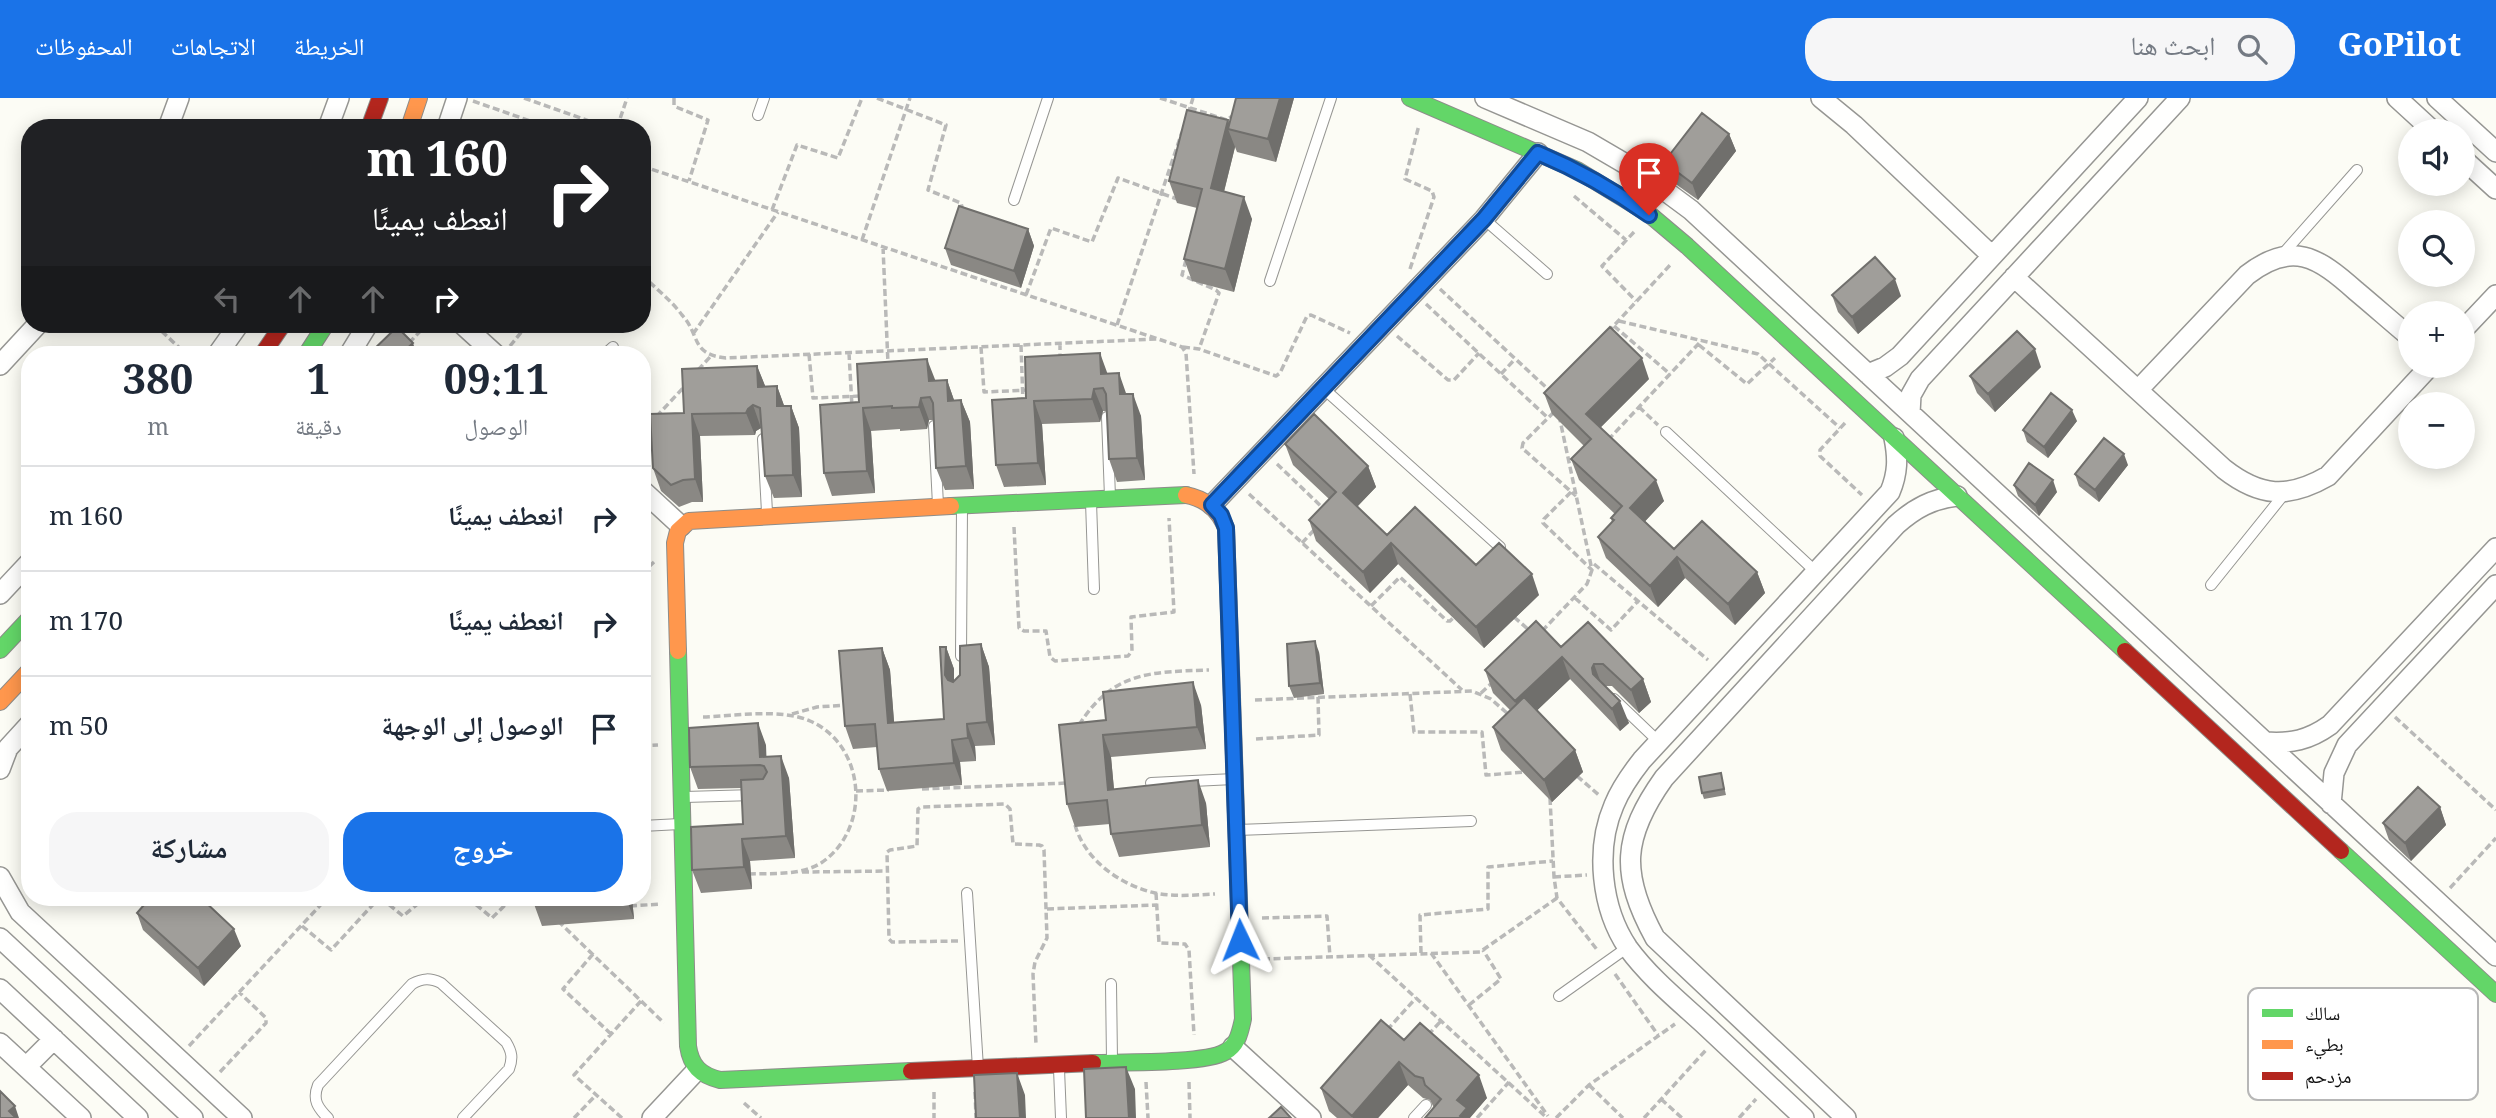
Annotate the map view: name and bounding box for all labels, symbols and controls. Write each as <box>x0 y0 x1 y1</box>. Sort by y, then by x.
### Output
search box <box>1805 18 2295 81</box>
text: GoPilot <box>2337 21 2461 77</box>
text: ابحث هنا <box>2130 27 2215 71</box>
text: المحفوظات <box>35 29 133 70</box>
text: الاتجاهات <box>171 29 256 70</box>
text: الخريطة <box>294 29 365 70</box>
icon: search <box>2233 30 2271 68</box>
map controls <box>2398 119 2475 469</box>
button: sound <box>2398 119 2475 196</box>
text: 160 m <box>367 124 508 207</box>
pin <box>1619 143 1679 215</box>
icon: right <box>532 147 623 238</box>
icon: arrive <box>1630 154 1668 192</box>
text: انعطف يمينًا <box>372 196 508 250</box>
button: search <box>2398 210 2475 287</box>
icon: left <box>208 280 246 318</box>
icon: ahead <box>281 280 319 318</box>
icon: ahead <box>354 280 392 318</box>
icon: right <box>427 280 465 318</box>
button: + <box>2398 301 2475 378</box>
text: 380 <box>123 349 193 421</box>
text: 1 <box>307 349 330 421</box>
text: 09:11 <box>444 349 549 421</box>
button: − <box>2398 392 2475 469</box>
text: m <box>147 410 169 450</box>
text: دقيقة <box>295 410 342 450</box>
text: الوصول <box>465 410 528 450</box>
text: 160 m <box>49 497 123 541</box>
text: انعطف يمينًا <box>448 497 564 541</box>
icon: right <box>585 500 623 538</box>
text: 170 m <box>49 602 123 646</box>
text: انعطف يمينًا <box>448 602 564 646</box>
icon: right <box>585 605 623 643</box>
text: 50 m <box>49 707 108 751</box>
text: الوصول إلى الوجهة <box>382 707 564 751</box>
icon: arrive <box>585 710 623 748</box>
button: مشاركة <box>49 812 329 892</box>
button: خروج <box>343 812 623 892</box>
position arrow <box>1203 903 1277 977</box>
legend <box>2248 988 2478 1100</box>
text: سالك <box>2305 1000 2340 1032</box>
text: بطيء <box>2305 1031 2344 1063</box>
text: مزدحم <box>2305 1063 2351 1095</box>

